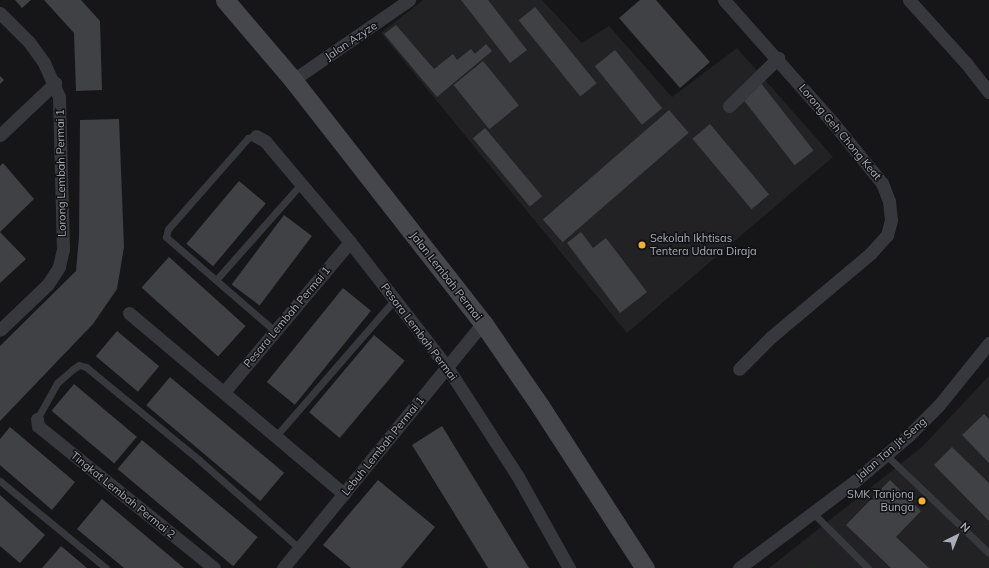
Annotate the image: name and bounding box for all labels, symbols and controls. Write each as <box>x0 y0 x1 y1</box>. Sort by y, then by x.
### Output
street label: Jalan Azyze <box>323 19 379 63</box>
street label: Lorong Geh Chong Keat <box>796 81 884 183</box>
street label: Lorong Lembah Permai 1 <box>53 109 69 237</box>
street label: Jalan Lembah Permai <box>407 229 485 323</box>
place label: Sekolah Ikhtisas Tentera Udara Diraja <box>650 232 757 258</box>
marker: Sekolah Ikhtisas Tentera Udara Diraja <box>637 240 647 250</box>
street label: Pesara Lembah Permai 1 <box>241 264 333 370</box>
street label: Pesara Lembah Permai <box>378 281 460 383</box>
street label: Lebuh Lembah Permai 1 <box>339 394 427 498</box>
street label: Jalan Tan Jit Seng <box>853 415 929 483</box>
street label: Tingkat Lembah Permai 2 <box>68 449 178 541</box>
place label: SMK Tanjong Bunga <box>847 488 914 514</box>
marker: SMK Tanjong Bunga <box>917 496 927 506</box>
north arrow <box>937 516 977 556</box>
text: N <box>957 519 973 535</box>

